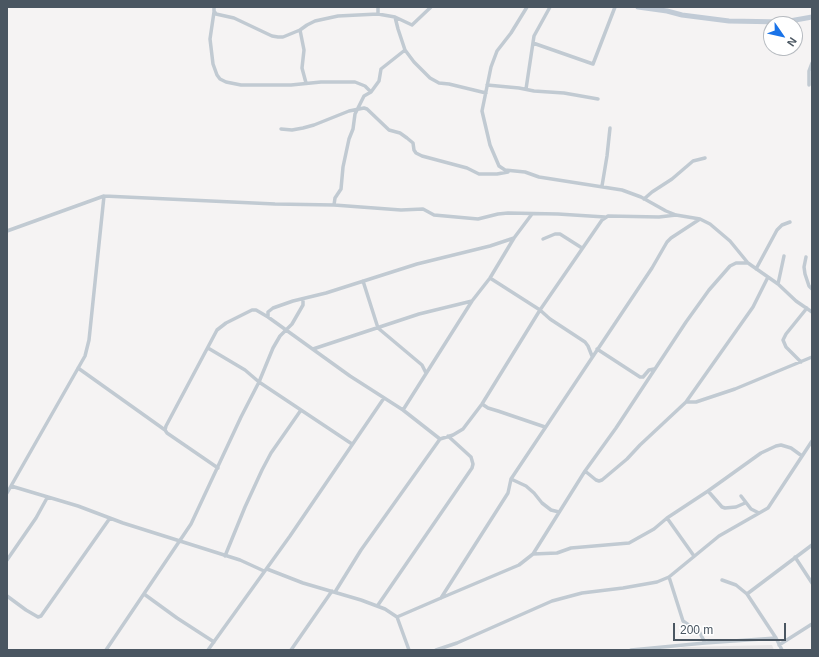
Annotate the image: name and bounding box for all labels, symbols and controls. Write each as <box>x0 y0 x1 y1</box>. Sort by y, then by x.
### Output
north arrow <box>763 16 803 56</box>
text: N <box>785 35 799 49</box>
scale bar <box>675 615 788 641</box>
text: 200 m <box>680 623 713 637</box>

